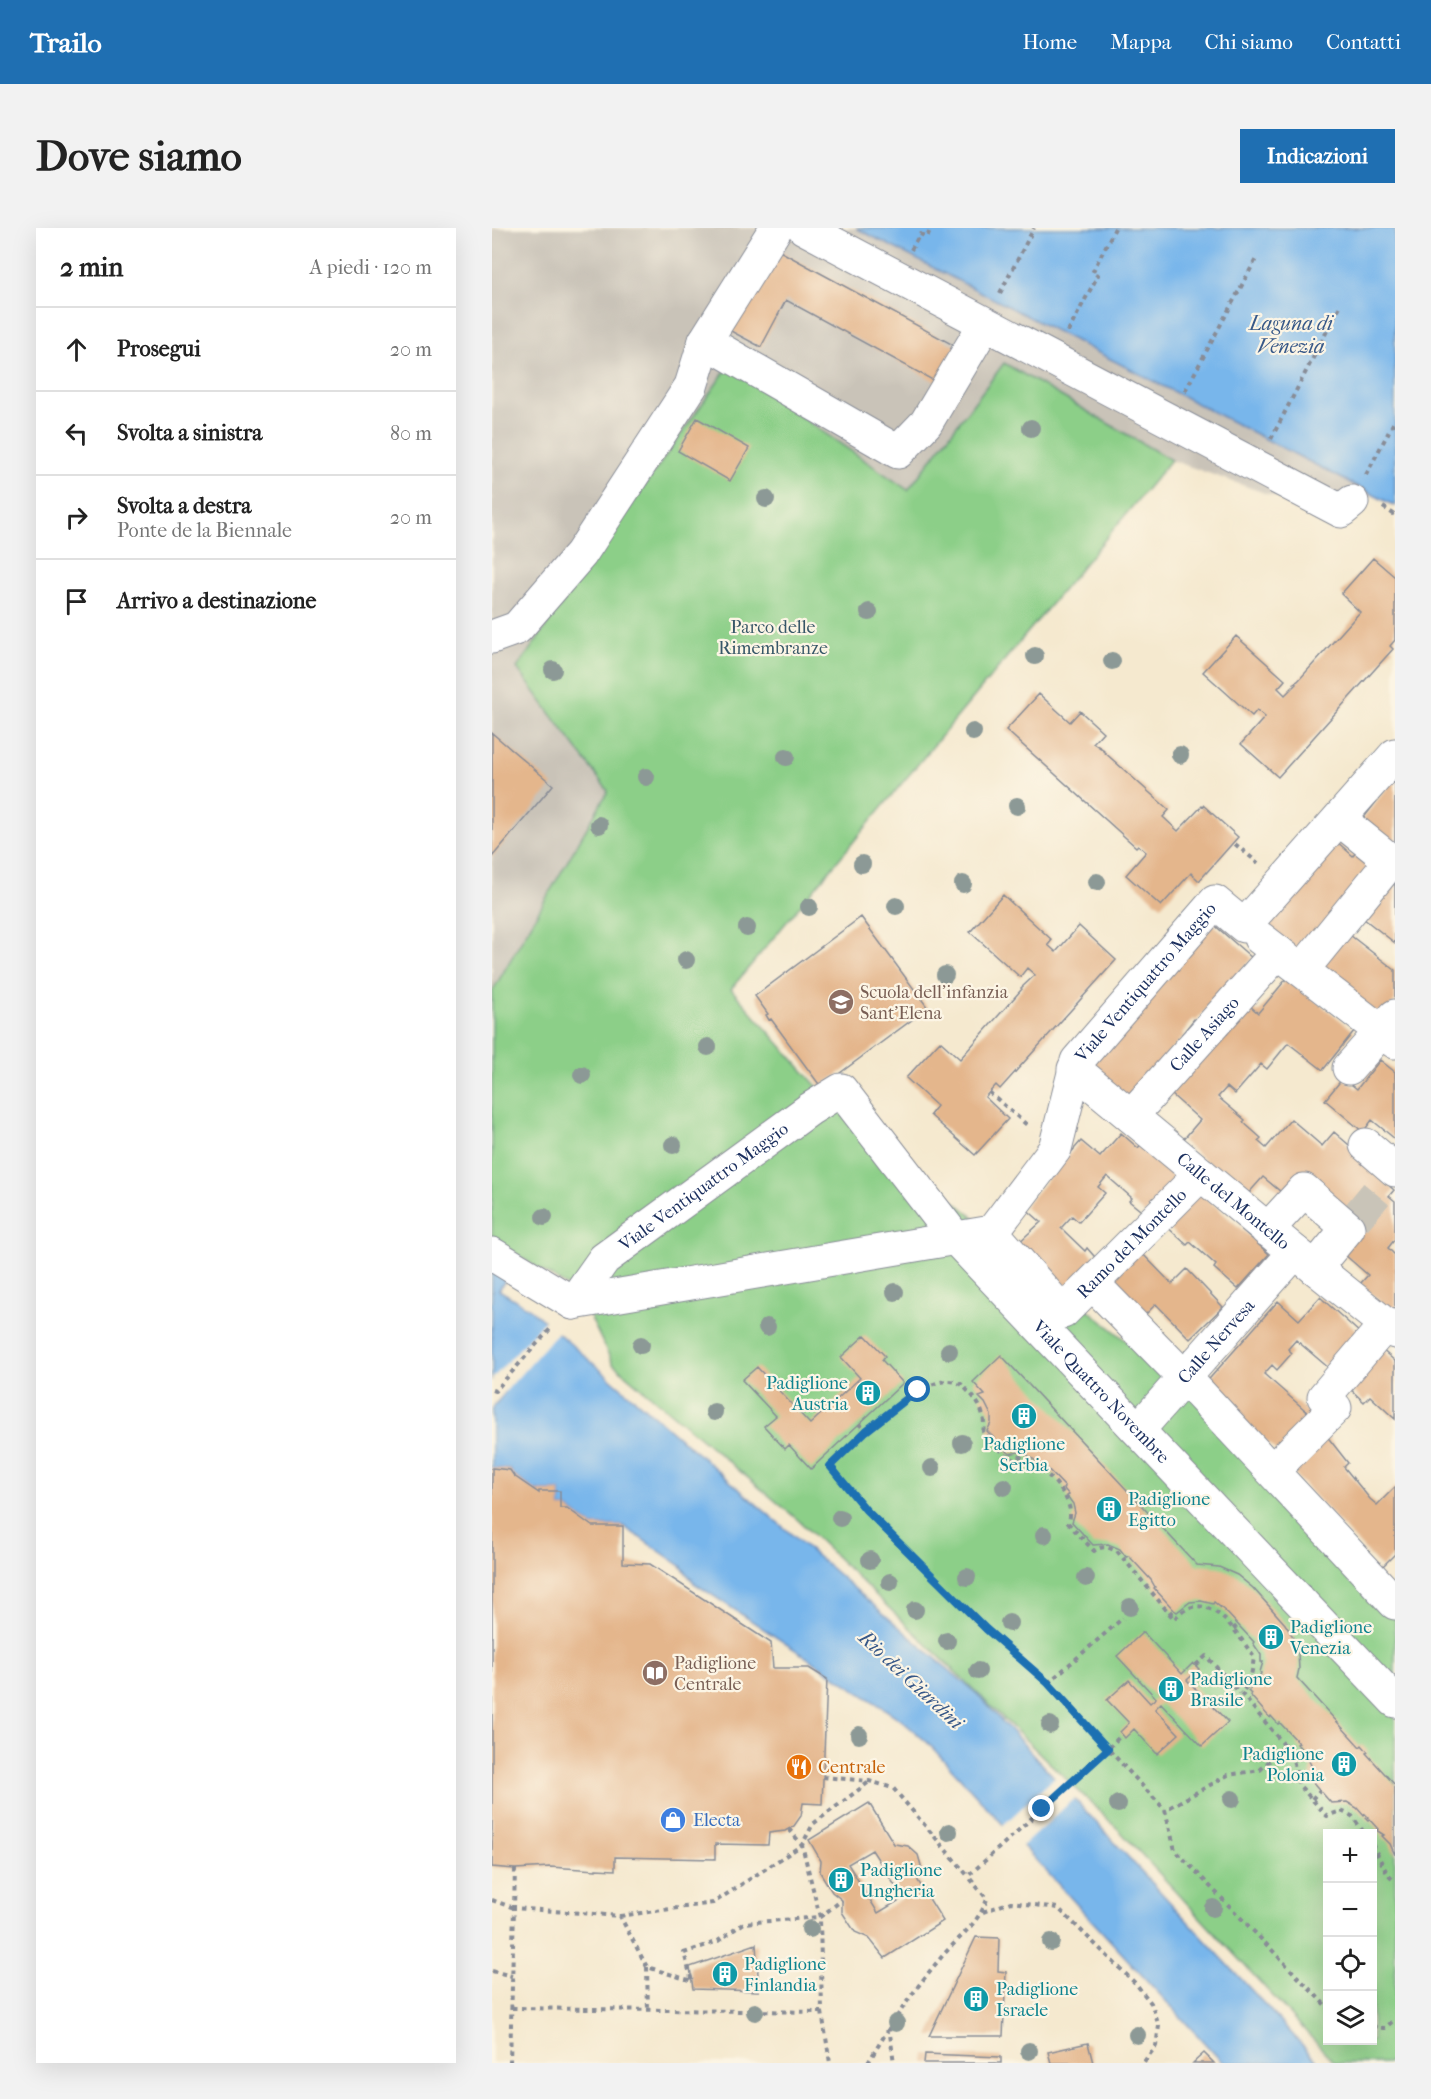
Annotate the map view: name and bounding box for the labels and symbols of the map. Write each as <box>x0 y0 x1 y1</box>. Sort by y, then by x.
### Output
water label: Laguna di Venezia <box>1247 312 1334 358</box>
park label: Parco delle Rimembranze <box>718 617 828 659</box>
street label: Viale Ventiquattro Maggio <box>1070 898 1220 1067</box>
place label: Scuola dell'infanzia Sant'Elena <box>860 982 1009 1024</box>
school or university icon: Scuola dell'infanzia Sant'Elena <box>826 987 856 1017</box>
street label: Calle Asiago <box>1165 992 1244 1076</box>
street label: Viale Ventiquattro Maggio <box>614 1118 792 1256</box>
street label: Calle del Montello <box>1173 1148 1294 1254</box>
street label: Ramo del Montello <box>1072 1184 1191 1303</box>
street label: Calle Nervesa <box>1173 1294 1259 1388</box>
street label: Viale Quattro Novembre <box>1028 1315 1174 1468</box>
place label: Padiglione Austria <box>766 1373 849 1415</box>
route start <box>904 1376 930 1402</box>
building icon: Padiglione Austria <box>853 1378 883 1408</box>
building icon: Padiglione Serbia <box>1009 1401 1039 1431</box>
place label: Padiglione Serbia <box>983 1434 1065 1476</box>
place label: Padiglione Egitto <box>1128 1489 1210 1531</box>
building icon: Padiglione Egitto <box>1094 1494 1124 1524</box>
place label: Padiglione Venezia <box>1289 1617 1372 1659</box>
building icon: Padiglione Venezia <box>1256 1622 1286 1652</box>
water label: Rio dei Giardini <box>853 1625 969 1735</box>
place label: Padiglione Centrale <box>674 1653 756 1695</box>
library icon: Padiglione Centrale <box>640 1658 670 1688</box>
place label: Padiglione Brasile <box>1190 1669 1272 1711</box>
building icon: Padiglione Brasile <box>1156 1674 1186 1704</box>
place label: Padiglione Polonia <box>1242 1744 1325 1786</box>
building icon: Padiglione Polonia <box>1329 1749 1359 1779</box>
restaurant icon: Centrale <box>784 1752 814 1782</box>
place label: Centrale <box>818 1757 886 1778</box>
route end <box>1028 1795 1054 1821</box>
shop icon: Electa <box>658 1805 688 1835</box>
place label: Electa <box>693 1810 741 1831</box>
place label: Padiglione Ungheria <box>860 1860 942 1902</box>
building icon: Padiglione Ungheria <box>826 1865 856 1895</box>
place label: Padiglione Finlandia <box>744 1954 826 1996</box>
building icon: Padiglione Finlandia <box>710 1959 740 1989</box>
place label: Padiglione Israele <box>996 1979 1078 2021</box>
building icon: Padiglione Israele <box>961 1984 991 2014</box>

